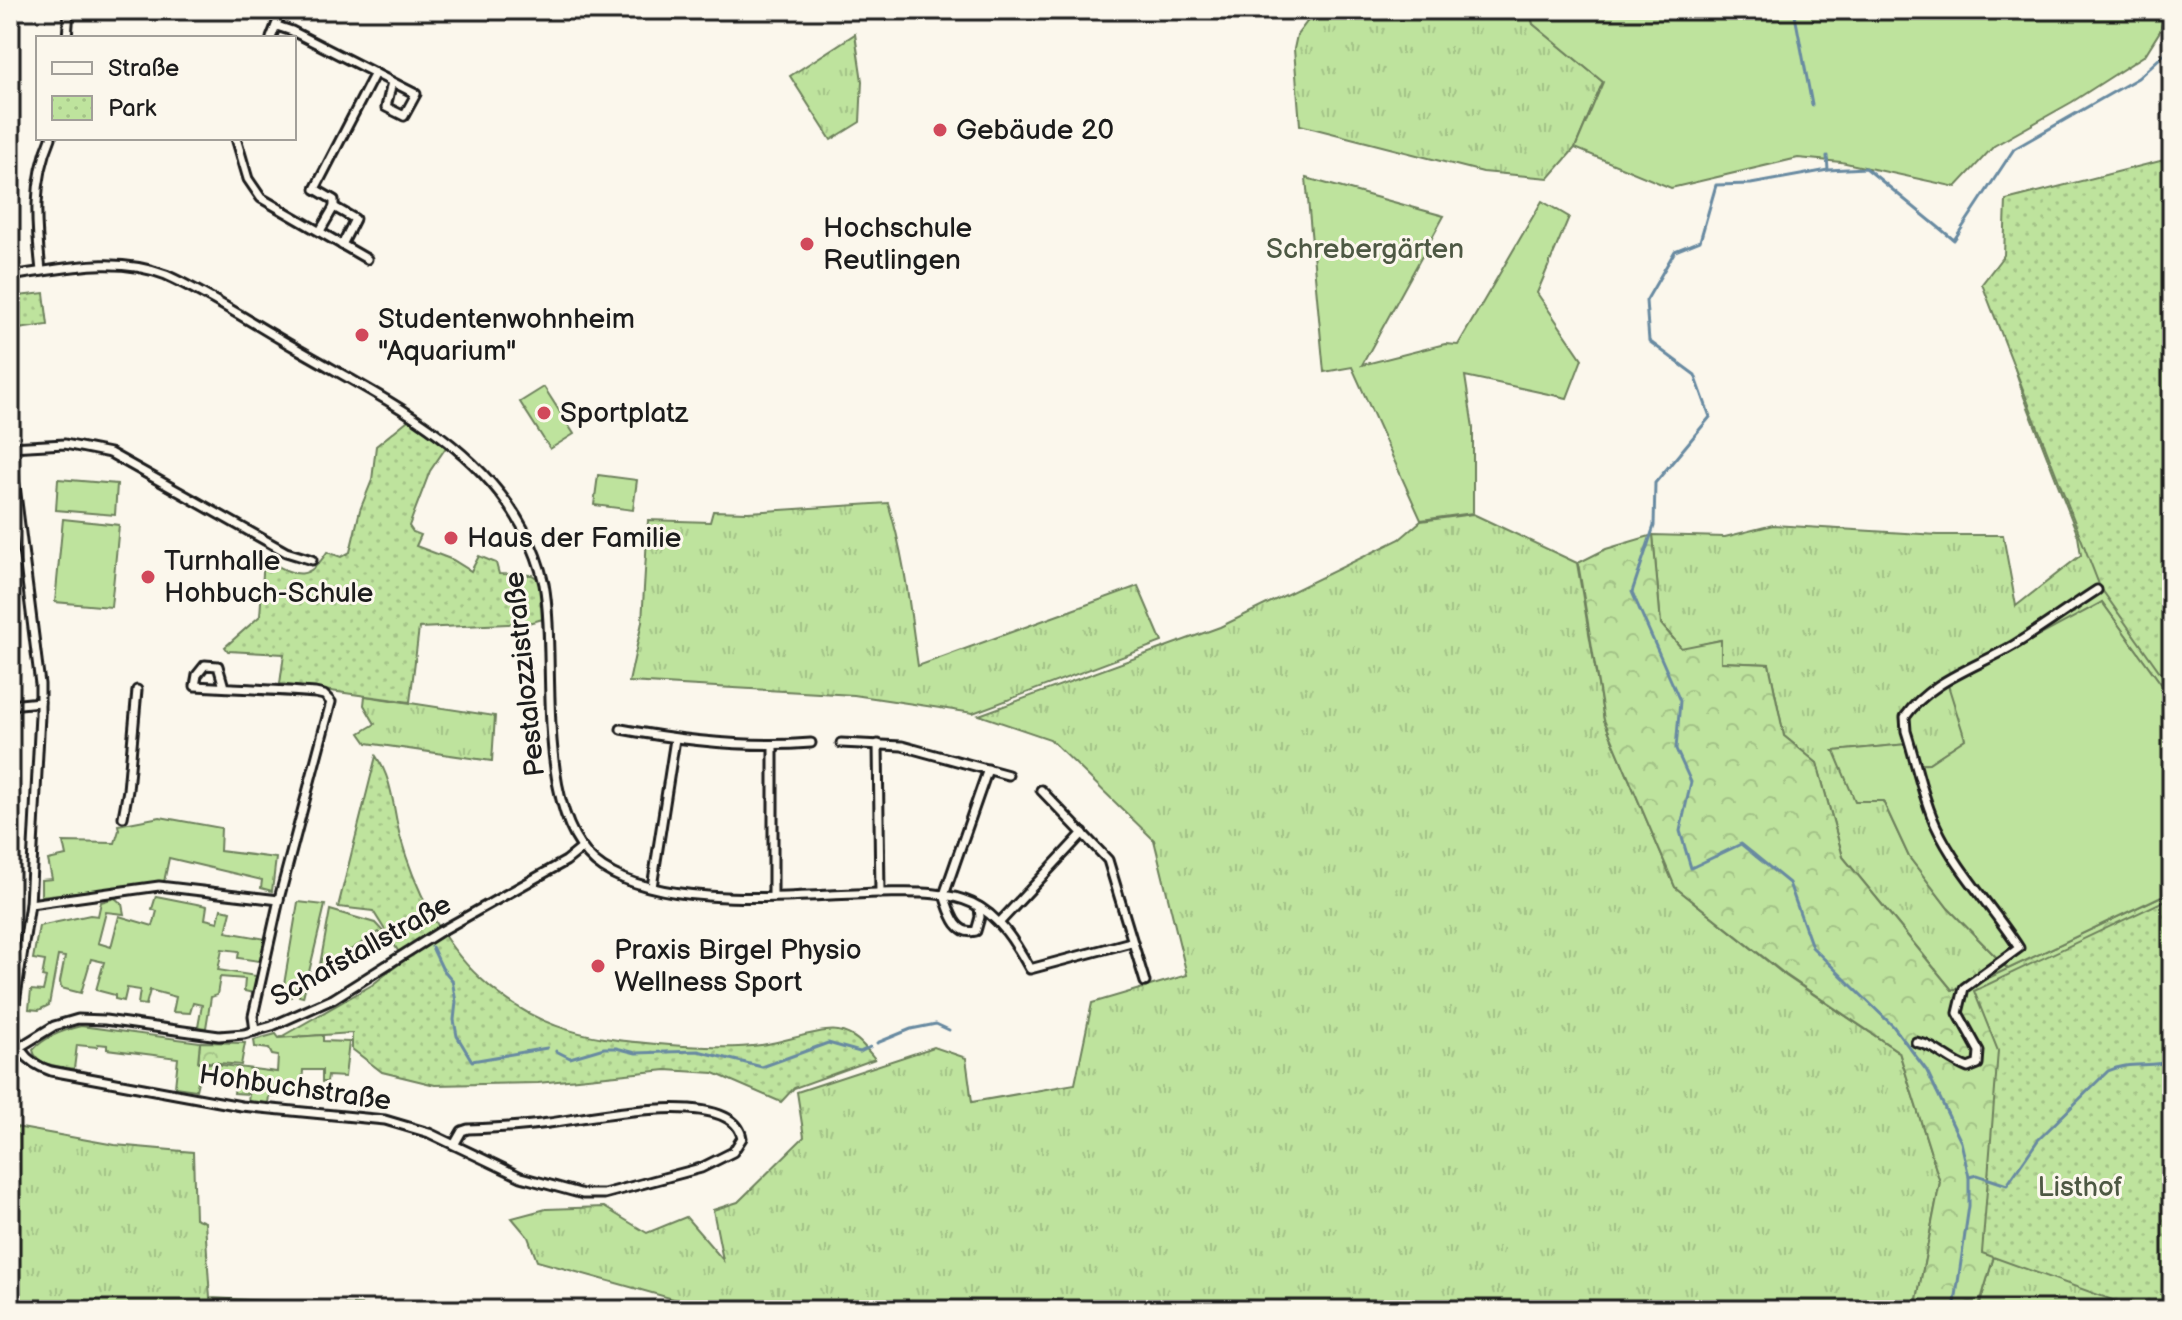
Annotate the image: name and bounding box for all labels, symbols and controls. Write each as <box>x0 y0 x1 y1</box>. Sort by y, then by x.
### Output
legend <box>36 36 296 140</box>
text: Straße <box>108 54 179 83</box>
text: Park <box>108 94 156 123</box>
place label: Gebäude 20 <box>956 114 1114 147</box>
marker: Gebäude 20 <box>931 121 949 139</box>
place label: Hochschule Reutlingen <box>823 212 972 277</box>
park label: Schrebergärten <box>1266 233 1464 266</box>
marker: Hochschule Reutlingen <box>798 235 816 253</box>
place label: Studentenwohnheim "Aquarium" <box>378 303 635 368</box>
marker: Studentenwohnheim "Aquarium" <box>353 326 371 344</box>
place label: Sportplatz <box>560 397 689 430</box>
marker: Sportplatz <box>535 404 553 422</box>
place label: Haus der Familie <box>467 522 681 555</box>
marker: Haus der Familie <box>442 529 460 547</box>
place label: Turnhalle Hohbuch-Schule <box>164 545 373 610</box>
marker: Turnhalle Hohbuch-Schule <box>139 568 157 586</box>
street label: Pestalozzistraße <box>498 570 552 778</box>
street label: Schafstallstraße <box>265 888 457 1014</box>
place label: Praxis Birgel Physio Wellness Sport <box>614 934 862 999</box>
marker: Praxis Birgel Physio Wellness Sport <box>589 957 607 975</box>
street label: Hohbuchstraße <box>197 1058 393 1118</box>
park label: Listhof <box>2037 1171 2123 1204</box>

